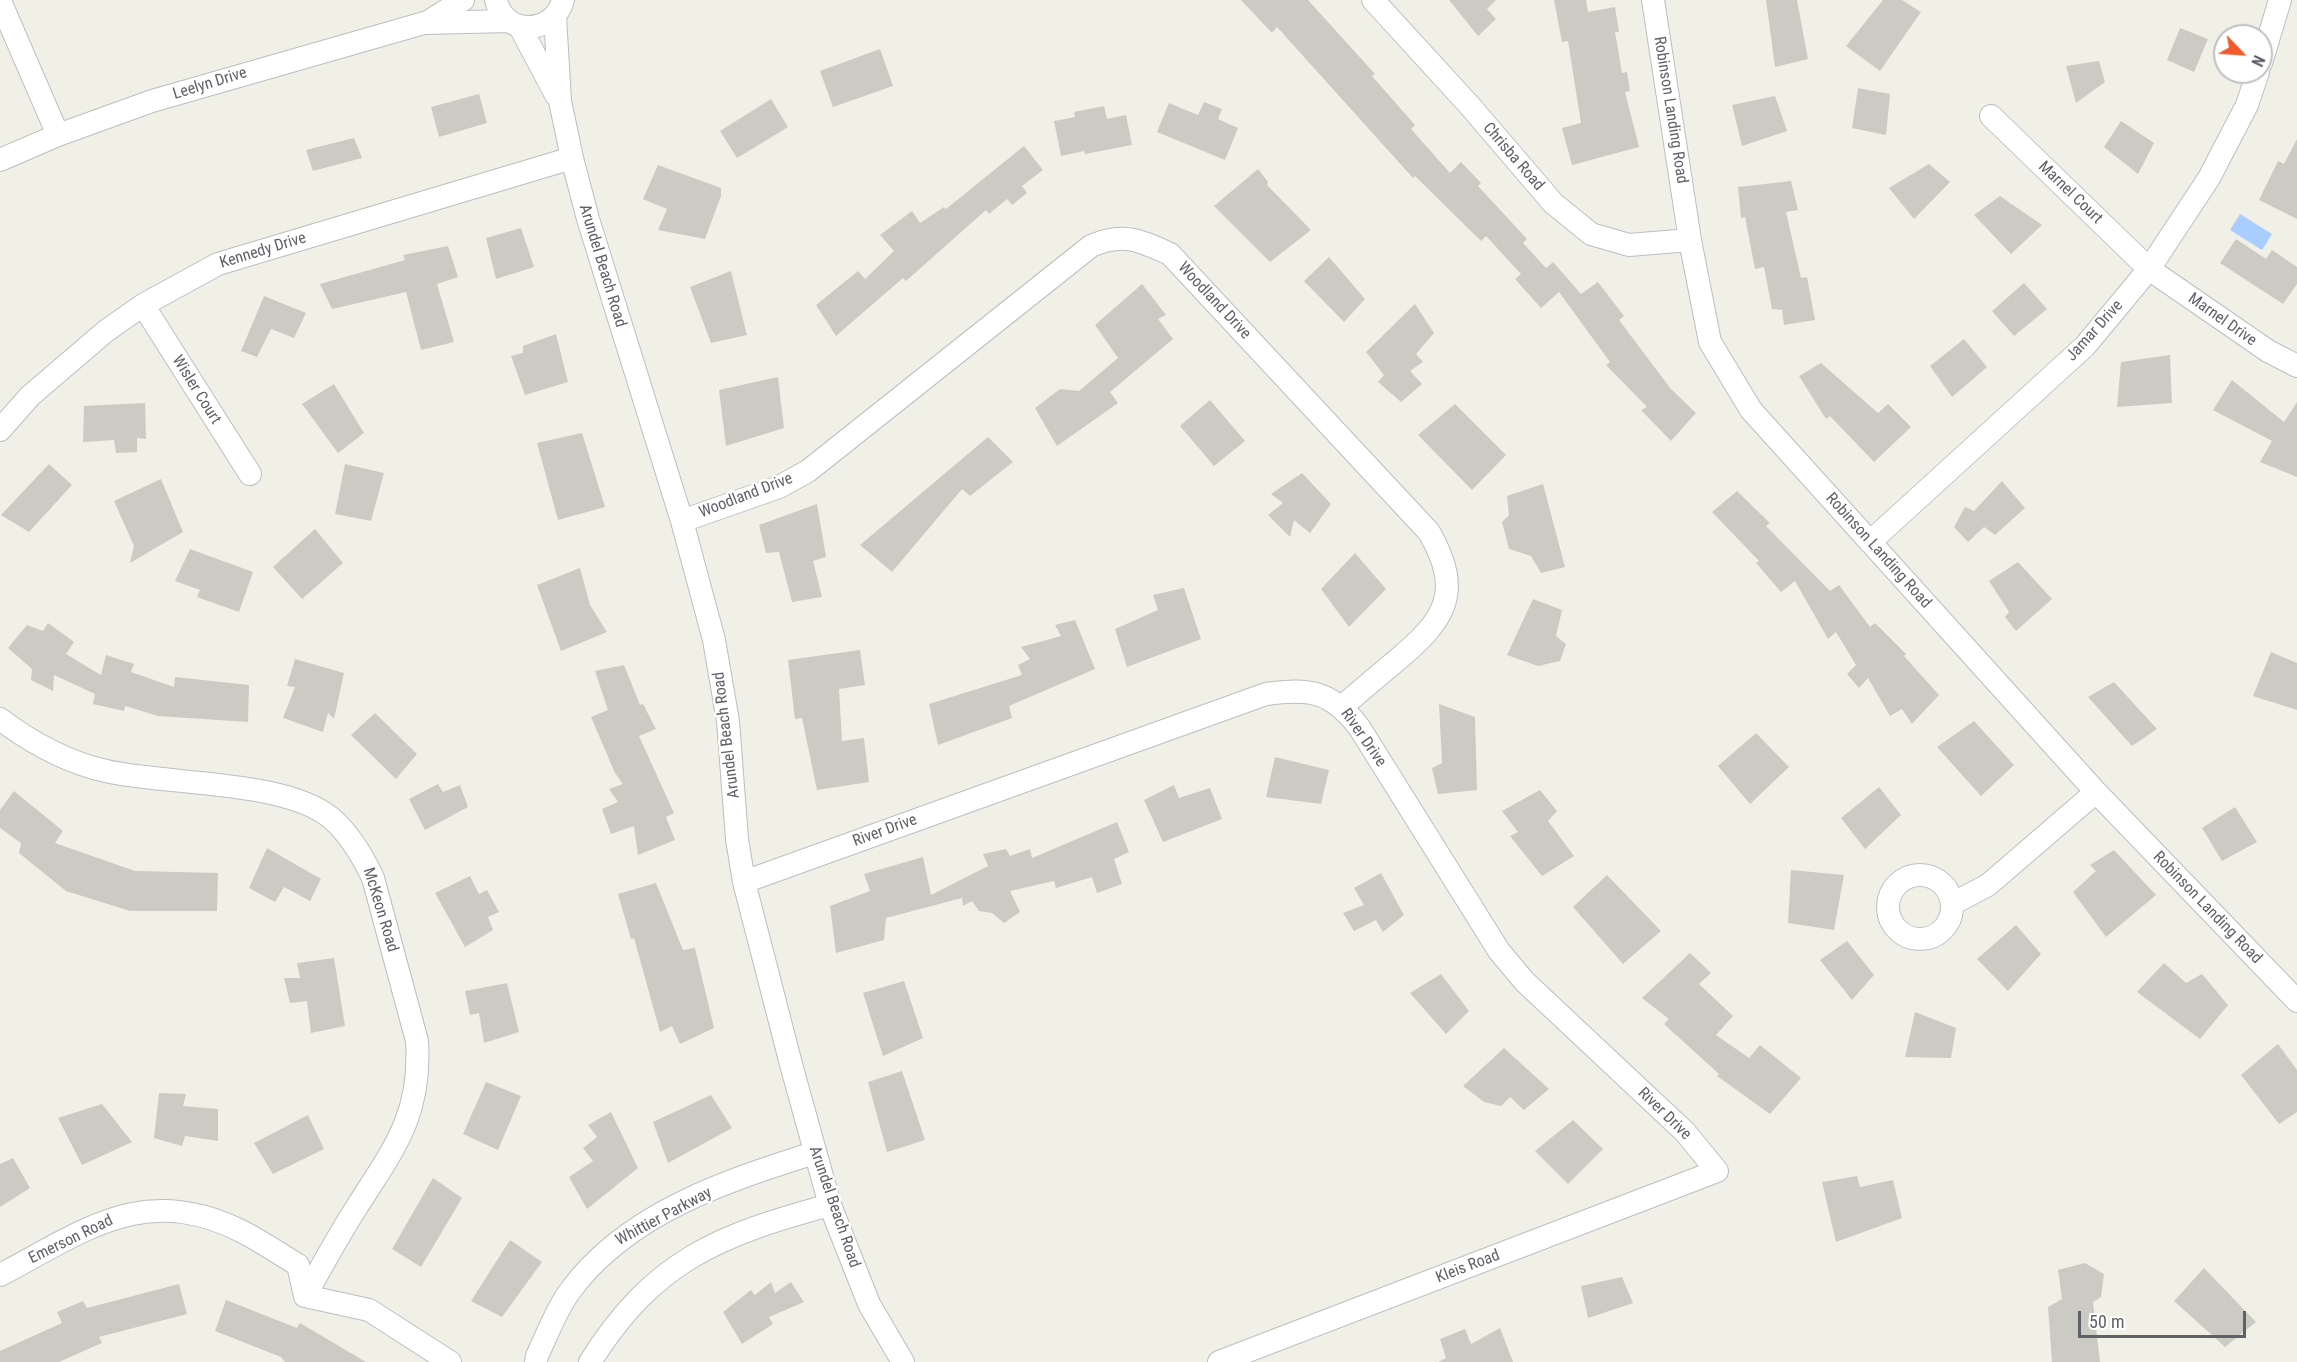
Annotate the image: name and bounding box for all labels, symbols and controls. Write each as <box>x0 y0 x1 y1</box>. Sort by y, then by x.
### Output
north arrow <box>2213 24 2273 84</box>
street label: Robinson Landing Road <box>1649 35 1691 185</box>
text: N <box>2247 53 2269 69</box>
street label: Leelyn Drive <box>171 64 249 104</box>
street label: Chrisba Road <box>1478 119 1548 195</box>
street label: Marnel Court <box>2034 158 2106 228</box>
street label: Arundel Beach Road <box>574 202 630 330</box>
street label: Kennedy Drive <box>218 229 308 273</box>
street label: Woodland Drive <box>1173 258 1255 344</box>
street label: Marnel Drive <box>2184 289 2260 351</box>
street label: Jamar Drive <box>2063 296 2127 366</box>
street label: Wisler Court <box>167 352 225 428</box>
street label: Woodland Drive <box>697 469 795 523</box>
street label: Robinson Landing Road <box>1821 489 1935 613</box>
street label: Arundel Beach Road <box>710 671 744 799</box>
street label: River Drive <box>1336 705 1390 771</box>
street label: River Drive <box>850 811 920 851</box>
street label: Robinson Landing Road <box>2148 848 2266 968</box>
street label: McKeon Road <box>358 866 402 954</box>
street label: River Drive <box>1633 1084 1695 1144</box>
street label: Arundel Beach Road <box>804 1144 864 1270</box>
street label: Whittier Parkway <box>613 1184 715 1250</box>
street label: Emerson Road <box>26 1211 116 1269</box>
street label: Kleis Road <box>1433 1246 1503 1288</box>
scale bar <box>2081 1299 2249 1337</box>
text: 50 m <box>2089 1311 2124 1332</box>

